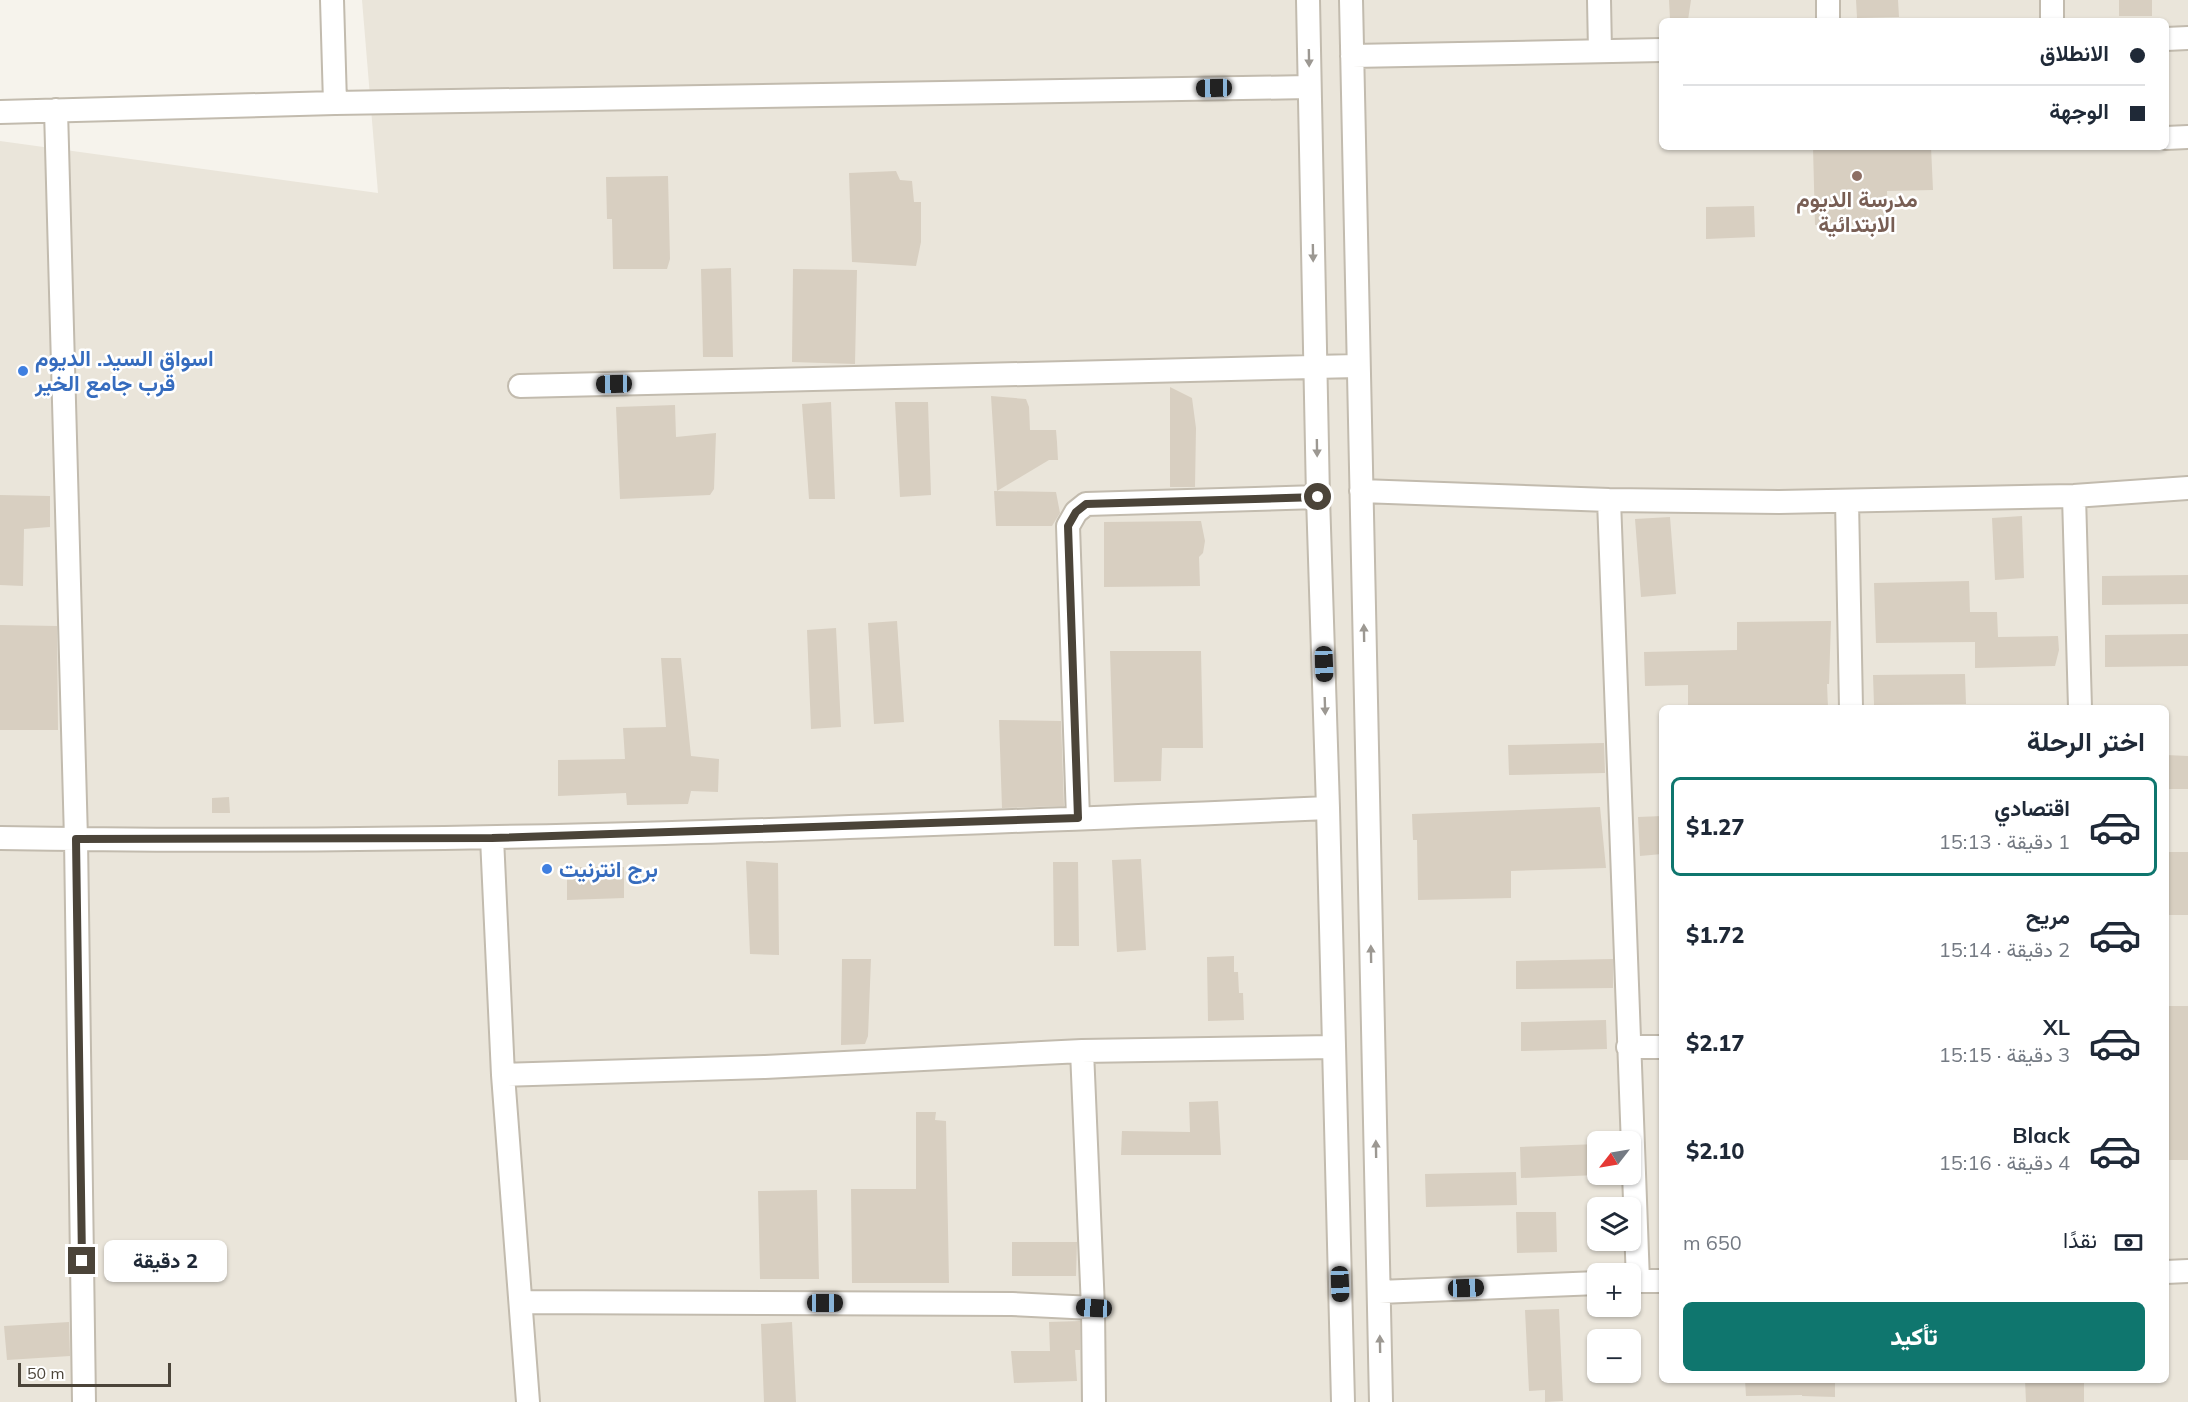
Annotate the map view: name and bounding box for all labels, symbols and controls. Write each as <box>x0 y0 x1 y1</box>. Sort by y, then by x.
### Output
text: الانطلاق <box>2040 39 2109 67</box>
one-way arrow <box>1304 49 1314 68</box>
car <box>1196 79 1232 97</box>
text: الوجهة <box>2049 97 2109 125</box>
marker: مدرسة الديوم الابتدائية <box>1850 169 1864 183</box>
place label: مدرسة الديوم الابتدائية <box>1796 185 1918 238</box>
one-way arrow <box>1308 244 1318 263</box>
place label: اسواق السيد. الديوم قرب جامع الخير <box>34 344 214 398</box>
marker: اسواق السيد. الديوم قرب جامع الخير <box>16 364 30 378</box>
car <box>596 375 632 393</box>
one-way arrow <box>1312 439 1322 458</box>
route start <box>1304 483 1331 510</box>
one-way arrow <box>1359 623 1369 642</box>
car <box>1314 646 1334 682</box>
one-way arrow <box>1320 697 1330 716</box>
text: اختر الرحلة <box>2027 724 2145 758</box>
text: اقتصادي <box>1994 794 2070 822</box>
icon: car <box>2088 800 2142 854</box>
text: $1.27 <box>1686 813 1745 841</box>
text: 1 دقيقة · 15:13 <box>1939 829 2070 854</box>
place label: برج انترنيت <box>559 855 658 884</box>
marker: برج انترنيت <box>540 862 554 876</box>
text: مريح <box>2026 902 2070 930</box>
icon: car <box>2088 908 2142 962</box>
text: $1.72 <box>1686 921 1745 949</box>
text: 2 دقيقة · 15:14 <box>1939 937 2070 962</box>
one-way arrow <box>1367 944 1376 963</box>
text: XL <box>2043 1013 2070 1041</box>
icon: car <box>2088 1016 2142 1070</box>
text: $2.17 <box>1686 1029 1745 1057</box>
text: 3 دقيقة · 15:15 <box>1939 1042 2070 1067</box>
text: Black <box>2012 1121 2070 1149</box>
icon: car <box>2088 1124 2142 1178</box>
north arrow <box>1587 1131 1641 1185</box>
map controls <box>1587 1131 1641 1383</box>
text: $2.10 <box>1686 1137 1745 1165</box>
one-way arrow <box>1371 1139 1380 1158</box>
text: 4 دقيقة · 15:16 <box>1939 1150 2070 1175</box>
button: layers <box>1587 1197 1641 1251</box>
text: نقدًا <box>2063 1226 2097 1254</box>
icon: cash <box>2112 1226 2145 1259</box>
text: 650 m <box>1683 1230 1742 1255</box>
callout: 2 دقيقة <box>103 1240 226 1282</box>
route end <box>68 1247 95 1274</box>
text: 2 دقيقة <box>133 1248 198 1273</box>
button: + <box>1587 1263 1641 1317</box>
car <box>1330 1266 1350 1302</box>
car <box>1448 1278 1484 1298</box>
car <box>807 1294 843 1312</box>
car <box>1076 1298 1112 1318</box>
button: تأكيد <box>1683 1302 2145 1371</box>
button: − <box>1587 1329 1641 1383</box>
one-way arrow <box>1375 1334 1385 1353</box>
scale bar <box>18 1360 171 1388</box>
text: 50 m <box>27 1363 64 1383</box>

